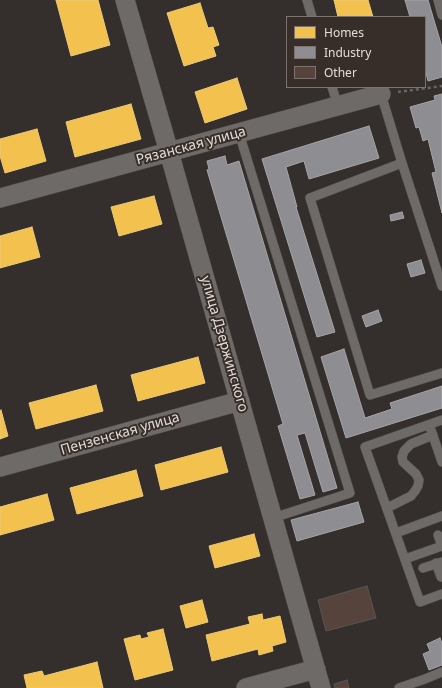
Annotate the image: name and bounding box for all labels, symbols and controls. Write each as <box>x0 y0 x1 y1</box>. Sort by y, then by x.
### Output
legend <box>286 16 426 88</box>
text: Homes <box>324 24 364 41</box>
text: Industry <box>324 44 371 61</box>
text: Other <box>324 64 357 81</box>
street label: Рязанская улица <box>134 123 248 169</box>
street label: улица Дзержинского <box>197 274 251 414</box>
street label: Пензенская улица <box>59 409 181 459</box>

